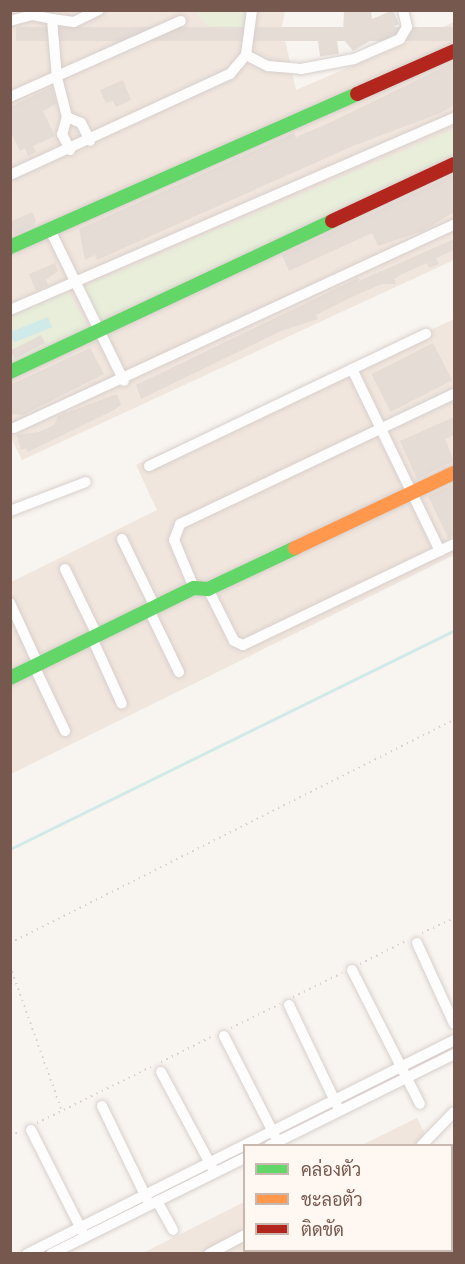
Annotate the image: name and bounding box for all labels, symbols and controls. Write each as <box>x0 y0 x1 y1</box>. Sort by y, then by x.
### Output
legend <box>243 1144 453 1252</box>
text: คล่องตัว <box>301 1157 361 1181</box>
text: ชะลอตัว <box>301 1187 363 1211</box>
text: ติดขัด <box>301 1217 344 1241</box>

